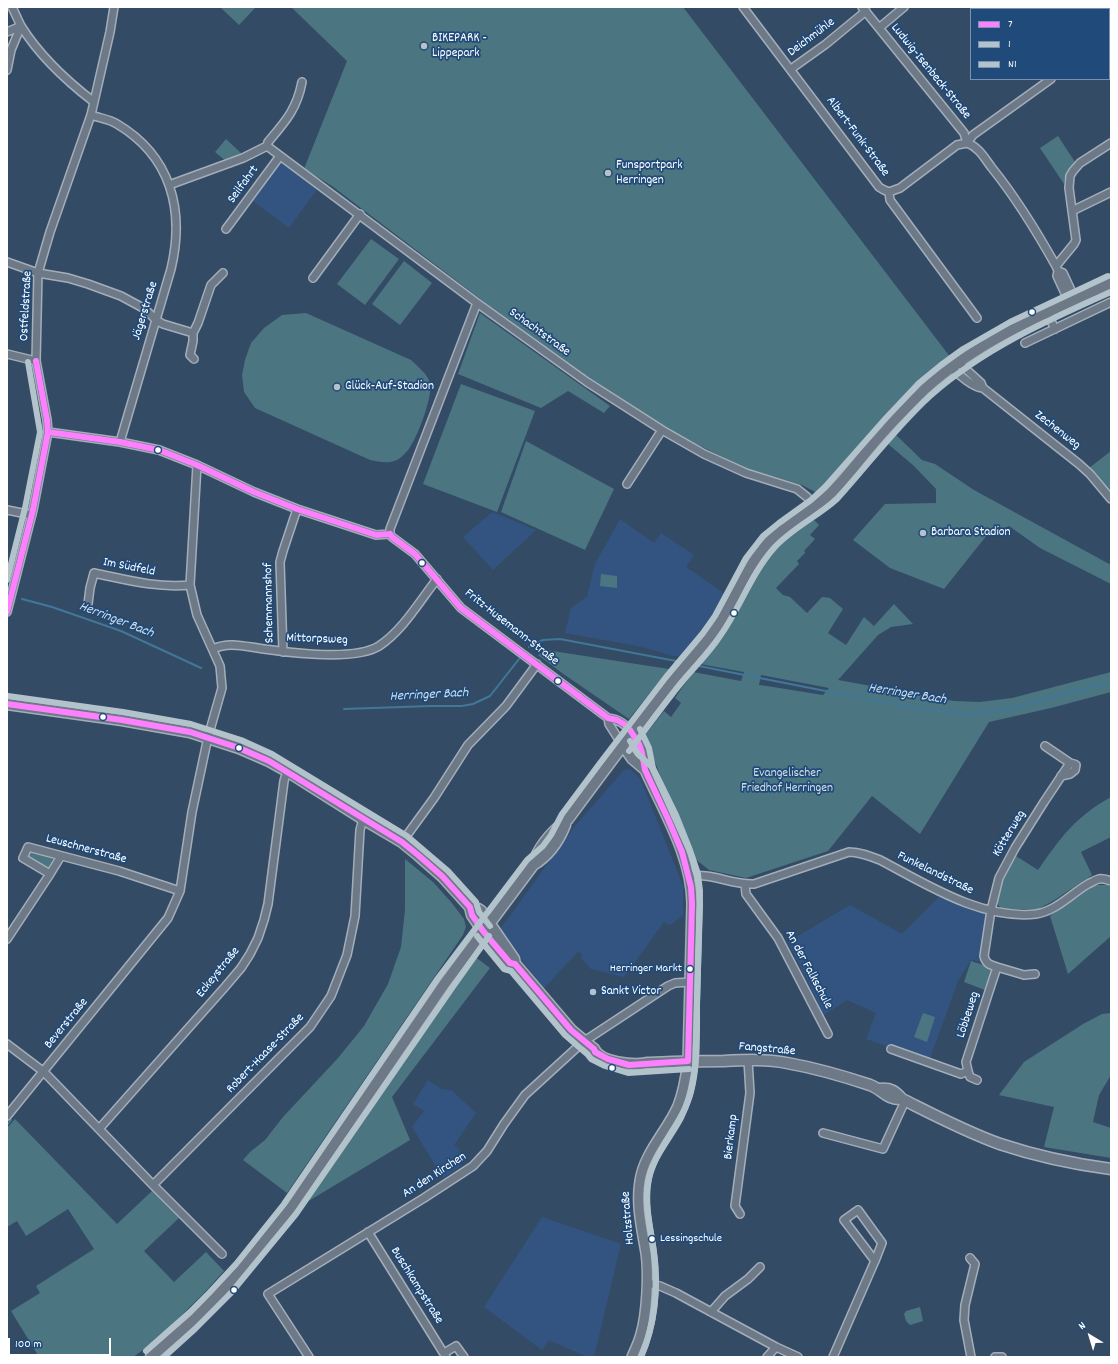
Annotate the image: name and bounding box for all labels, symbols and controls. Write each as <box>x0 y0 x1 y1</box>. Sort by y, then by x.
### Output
legend <box>970 8 1110 80</box>
street label: Deichmühle <box>785 15 839 61</box>
text: 7 <box>1008 16 1013 33</box>
street label: Ludwig-Isenbeck-Straße <box>887 21 973 123</box>
place label: BIKEPARK - Lippepark <box>432 31 487 62</box>
text: 1 <box>1008 36 1011 53</box>
marker: BIKEPARK - Lippepark <box>419 41 429 51</box>
text: N1 <box>1008 56 1017 73</box>
street label: Albert-Funk-Straße <box>822 94 892 180</box>
place label: Funsportpark Herringen <box>616 158 683 189</box>
street label: Seilfahrt <box>225 163 263 207</box>
marker: Funsportpark Herringen <box>603 168 613 178</box>
street label: Ostfeldstraße <box>17 270 37 342</box>
street label: Jägerstraße <box>130 280 162 342</box>
street label: Schachtstraße <box>505 306 573 360</box>
unlabelled marker <box>1027 307 1037 317</box>
place label: Glück-Auf-Stadion <box>345 379 434 395</box>
marker: Glück-Auf-Stadion <box>332 382 342 392</box>
street label: Zechenweg <box>1031 408 1083 454</box>
unlabelled marker <box>153 445 163 455</box>
place label: Barbara Stadion <box>931 525 1011 541</box>
marker: Barbara Stadion <box>918 528 928 538</box>
street label: Im Südfeld <box>102 555 156 581</box>
unlabelled marker <box>417 558 427 568</box>
street label: Schemmannshof <box>261 563 279 643</box>
street label: Fritz-Husemann-Straße <box>461 586 561 670</box>
water label: Herringer Bach <box>76 599 156 643</box>
unlabelled marker <box>729 608 739 618</box>
street label: Mittorpsweg <box>286 631 348 649</box>
unlabelled marker <box>553 676 563 686</box>
water label: Herringer Bach <box>867 681 947 709</box>
water label: Herringer Bach <box>389 686 469 706</box>
unlabelled marker <box>98 712 108 722</box>
unlabelled marker <box>234 743 244 753</box>
park label: Evangelischer Friedhof Herringen <box>741 766 833 797</box>
street label: Kötterweg <box>990 808 1030 860</box>
street label: Leuschnerstraße <box>44 832 128 868</box>
street label: Funkelandstraße <box>894 849 976 899</box>
street label: An der Falkschule <box>781 928 835 1012</box>
street label: Eckeystraße <box>194 945 244 1001</box>
place label: Herringer Markt <box>610 962 682 976</box>
marker: Herringer Markt <box>685 964 695 974</box>
place label: Sankt Victor <box>601 984 661 1000</box>
marker: Sankt Victor <box>588 987 598 997</box>
street label: Löbbeweg <box>954 990 984 1040</box>
street label: Beverstraße <box>42 995 92 1053</box>
street label: Robert-Haase-Straße <box>224 1011 308 1097</box>
street label: Fangstraße <box>738 1040 796 1060</box>
unlabelled marker <box>607 1063 617 1073</box>
street label: Bierkamp <box>721 1114 743 1160</box>
street label: An den Kirchen <box>400 1150 470 1202</box>
street label: Holzstraße <box>619 1191 639 1245</box>
place label: Lessingschule <box>660 1232 722 1246</box>
marker: Lessingschule <box>647 1234 657 1244</box>
street label: Buschkampstraße <box>386 1245 446 1327</box>
unlabelled marker <box>229 1285 239 1295</box>
north arrow <box>1070 1316 1110 1356</box>
text: N <box>1076 1319 1090 1335</box>
scale bar <box>10 1330 113 1356</box>
text: 100 m <box>15 1336 42 1353</box>

